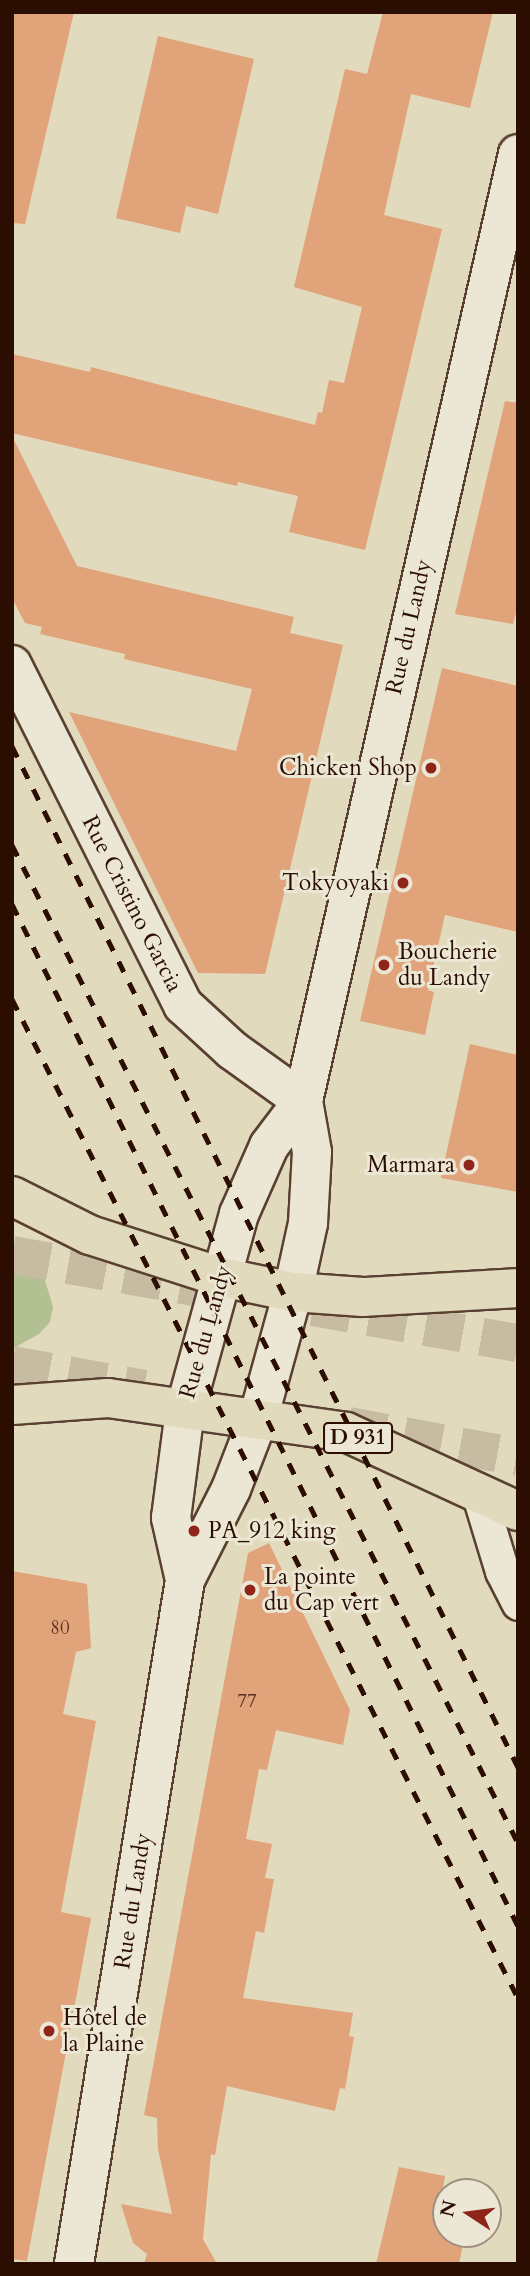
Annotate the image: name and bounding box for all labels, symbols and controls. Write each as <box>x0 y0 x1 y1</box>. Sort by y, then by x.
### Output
street label: Rue du Landy <box>380 557 438 697</box>
place label: Chicken Shop <box>279 754 417 782</box>
marker: Chicken Shop <box>423 760 439 776</box>
street label: Rue Cristino Garcia <box>76 811 188 997</box>
place label: Tokyoyaki <box>282 869 389 897</box>
marker: Tokyoyaki <box>395 875 411 891</box>
place label: Boucherie du Landy <box>398 938 498 992</box>
marker: Boucherie du Landy <box>376 957 392 973</box>
place label: Marmara <box>367 1151 455 1179</box>
marker: Marmara <box>461 1157 477 1173</box>
street label: Rue du Landy <box>174 1262 238 1402</box>
road number: D 931 <box>323 1420 393 1456</box>
place label: PA_912 king <box>208 1517 336 1545</box>
marker: PA_912 king <box>186 1523 202 1539</box>
place label: La pointe du Cap vert <box>264 1563 379 1617</box>
marker: La pointe du Cap vert <box>242 1582 258 1598</box>
house number: 80 <box>50 1618 70 1640</box>
house number: 77 <box>237 1691 257 1713</box>
street label: Rue du Landy <box>109 1831 157 1971</box>
place label: Hôtel de la Plaine <box>63 2004 147 2058</box>
marker: Hôtel de la Plaine <box>41 2023 57 2039</box>
north arrow <box>432 2178 502 2248</box>
text: N <box>434 2198 463 2220</box>

